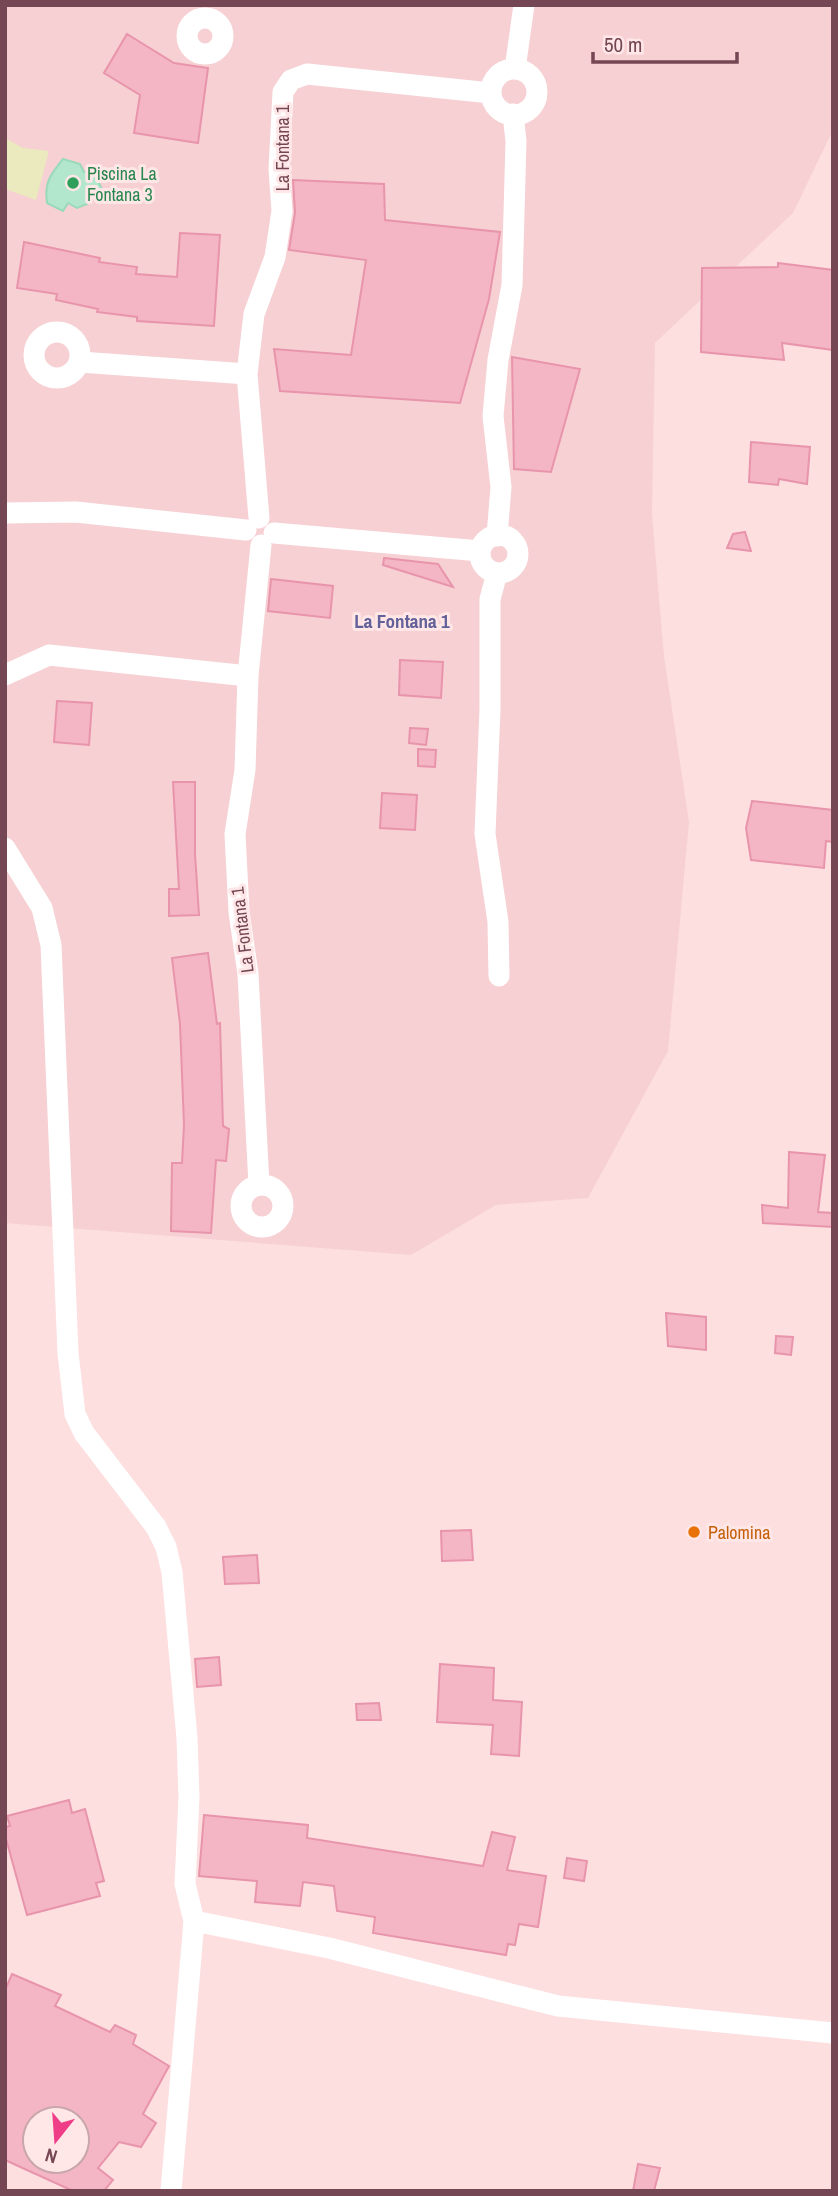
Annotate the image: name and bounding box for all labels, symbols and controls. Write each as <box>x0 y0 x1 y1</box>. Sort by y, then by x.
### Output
scale bar <box>593 21 736 65</box>
text: 50 m <box>604 30 642 59</box>
street label: La Fontana 1 <box>270 104 295 191</box>
place label: Piscina La Fontana 3 <box>87 161 157 207</box>
marker: Piscina La Fontana 3 <box>65 175 81 191</box>
district label: La Fontana 1 <box>354 608 450 634</box>
street label: La Fontana 1 <box>224 885 260 974</box>
place label: Palomina <box>708 1520 770 1545</box>
marker: Palomina <box>686 1524 702 1540</box>
north arrow <box>21 2105 91 2175</box>
text: N <box>42 2142 60 2170</box>

